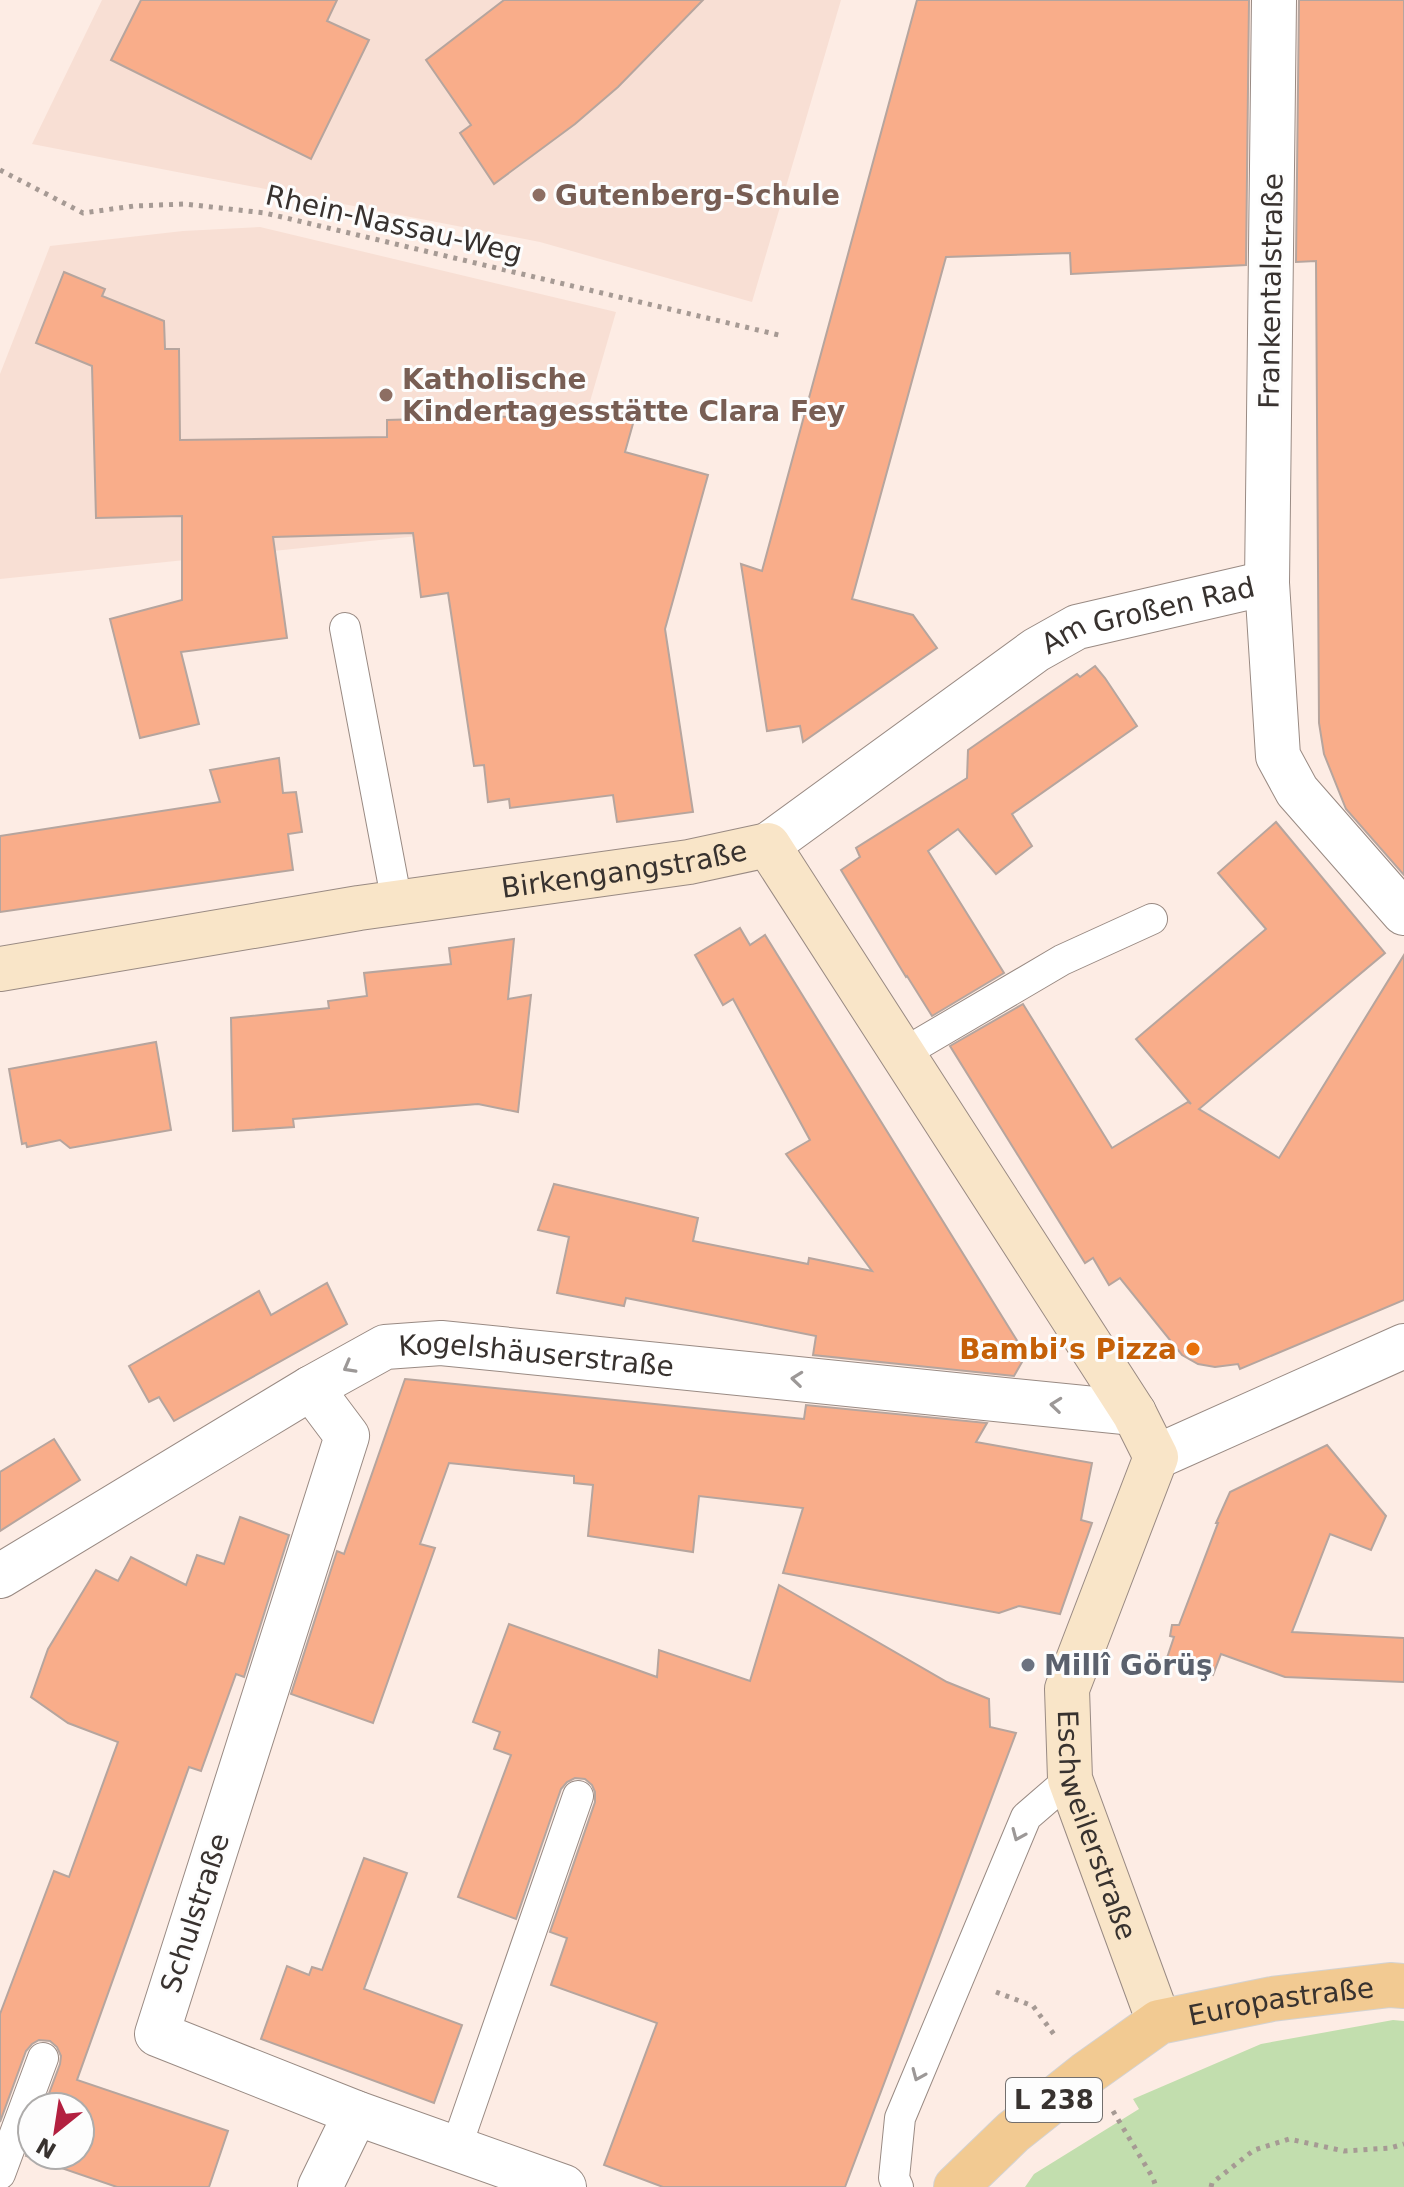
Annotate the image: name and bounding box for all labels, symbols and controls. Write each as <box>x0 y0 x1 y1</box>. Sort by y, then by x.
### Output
street label: Frankentalstraße <box>1252 173 1290 409</box>
street label: Rhein-Nassau-Weg <box>263 178 525 270</box>
place label: Gutenberg-Schule <box>555 179 840 212</box>
marker: Gutenberg-Schule <box>530 186 548 204</box>
place label: Katholische Kindertagesstätte Clara Fey <box>402 363 845 428</box>
marker: Katholische Kindertagesstätte Clara Fey <box>377 386 395 404</box>
street label: Am Großen Rad <box>1035 570 1258 660</box>
street label: Birkengangstraße <box>499 833 750 905</box>
street label: Kogelshäuserstraße <box>397 1326 676 1383</box>
place label: Bambi’s Pizza <box>959 1333 1177 1366</box>
marker: Bambi’s Pizza <box>1184 1340 1202 1358</box>
one-way arrow <box>343 1357 357 1373</box>
one-way arrow <box>790 1371 803 1388</box>
one-way arrow <box>1049 1397 1062 1414</box>
place label: Millî Görüş <box>1044 1649 1213 1682</box>
marker: Millî Görüş <box>1019 1656 1037 1674</box>
street label: Eschweilerstraße <box>1051 1709 1144 1944</box>
one-way arrow <box>1011 1827 1028 1841</box>
street label: Schulstraße <box>154 1829 236 1997</box>
street label: Europastraße <box>1185 1971 1376 2032</box>
one-way arrow <box>911 2067 927 2081</box>
road number: L 238 <box>1006 2078 1102 2122</box>
north arrow <box>16 2091 96 2171</box>
text: N <box>32 2132 60 2163</box>

